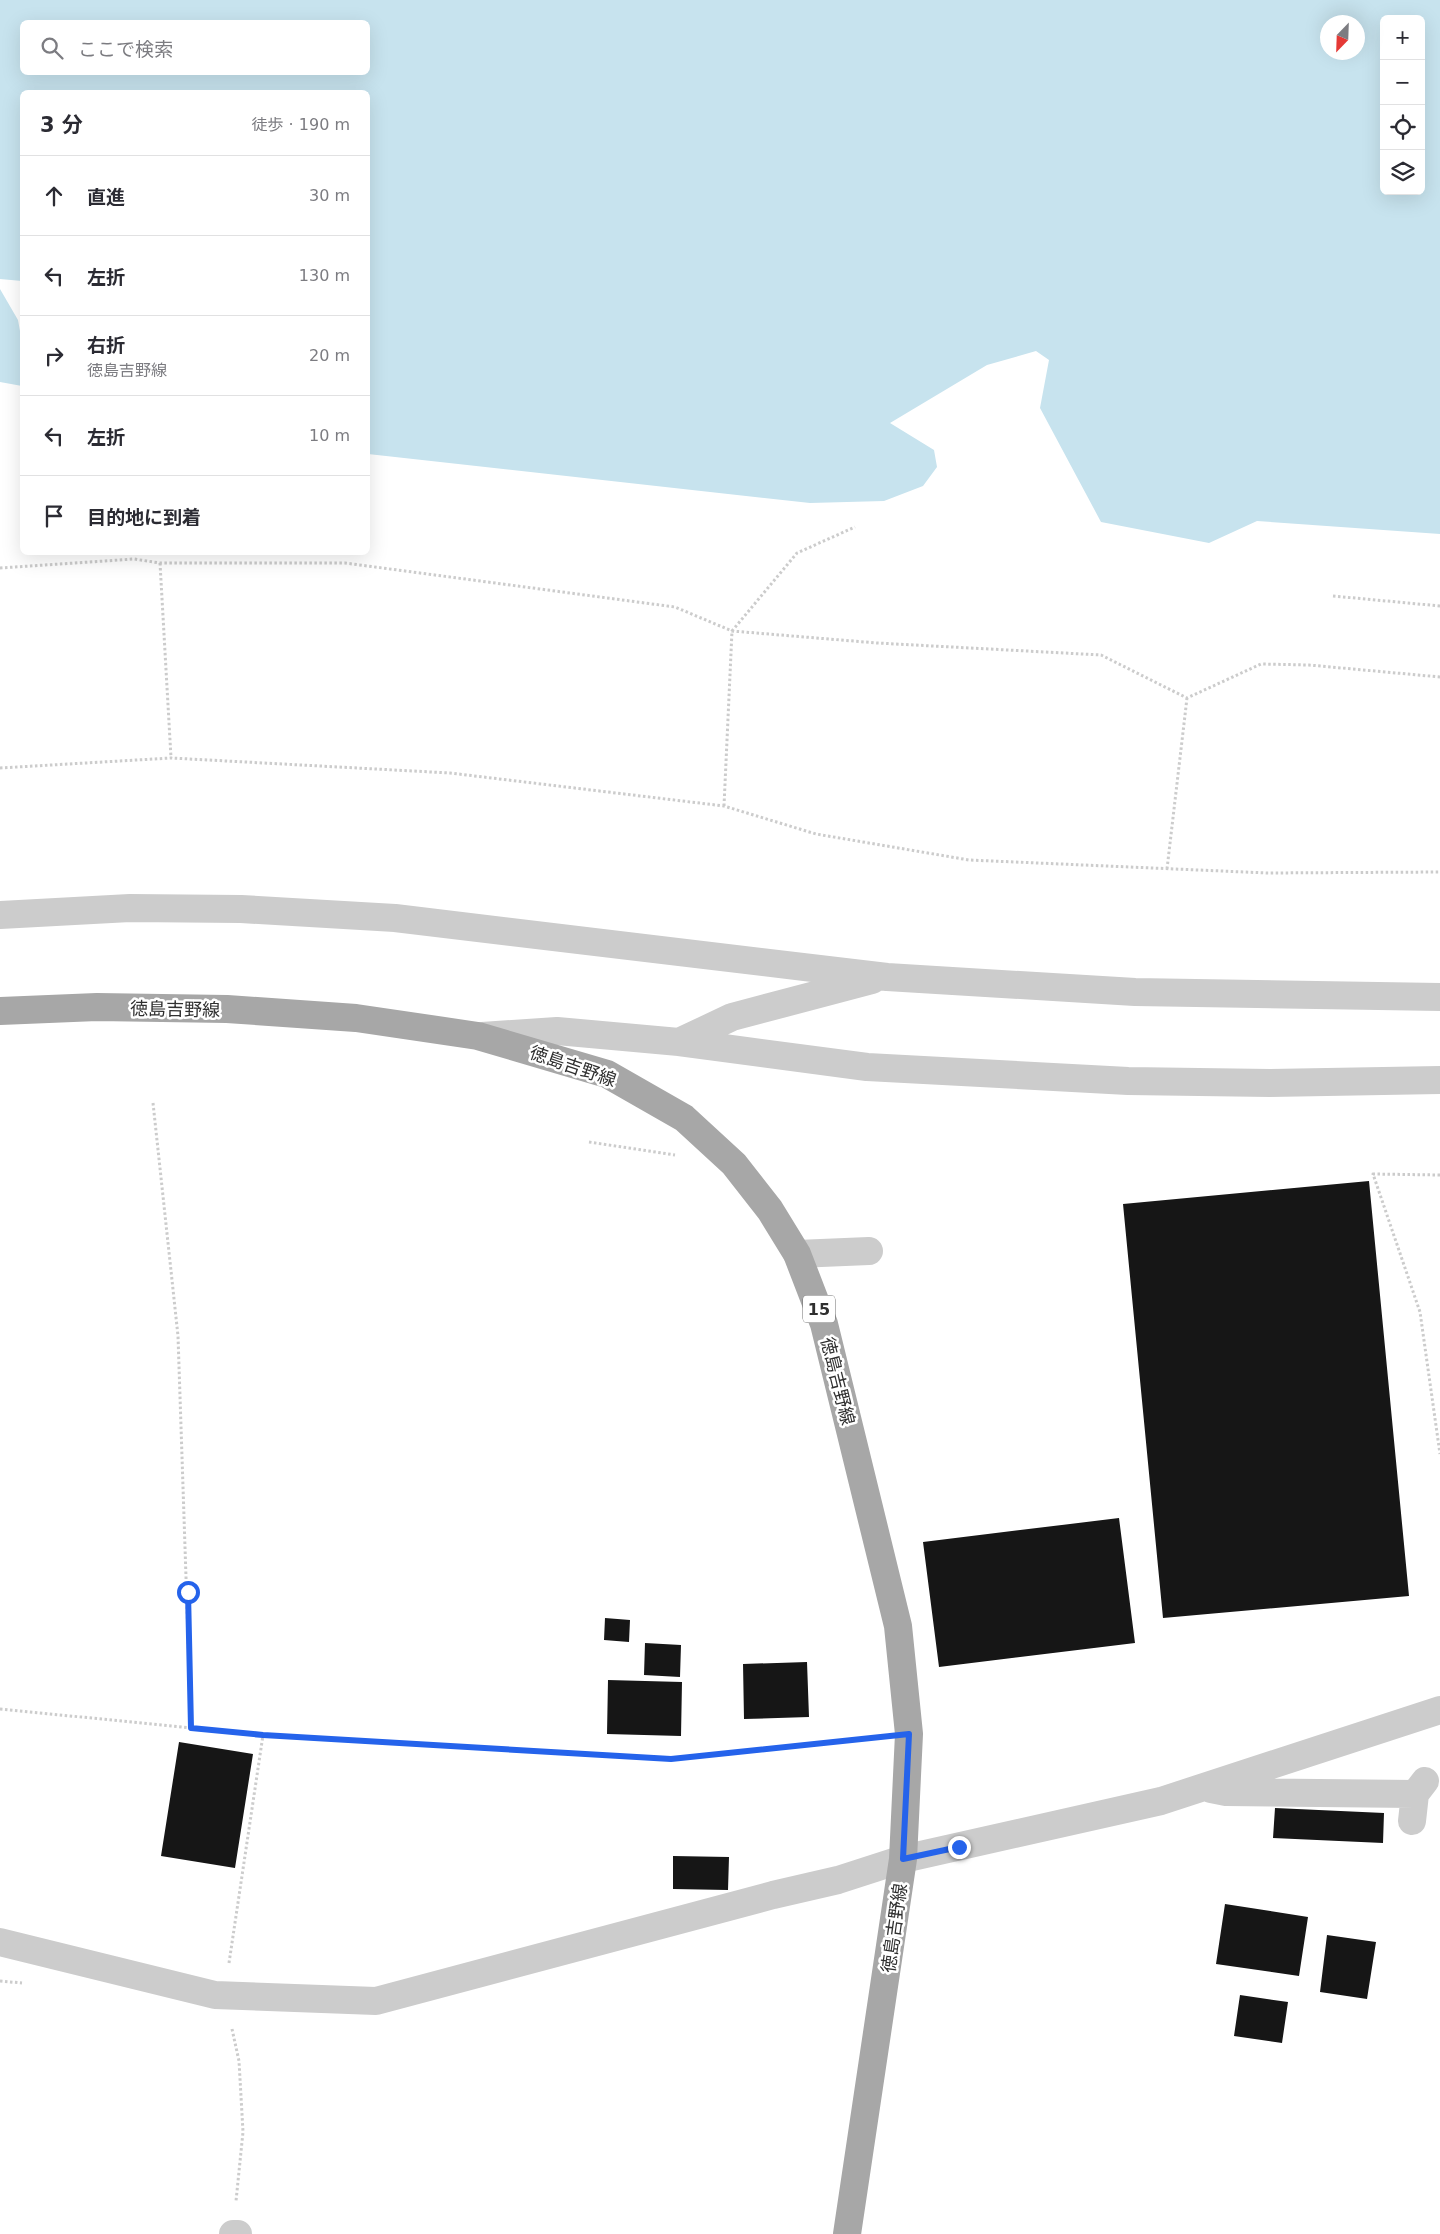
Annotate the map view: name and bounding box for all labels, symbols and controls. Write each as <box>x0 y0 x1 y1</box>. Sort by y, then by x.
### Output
north arrow <box>1320 15 1365 60</box>
map controls <box>1380 15 1425 195</box>
button: + <box>1380 15 1425 60</box>
search box <box>20 20 370 75</box>
icon: search <box>38 34 66 62</box>
text: ここで検索 <box>78 38 173 60</box>
button: − <box>1380 60 1425 105</box>
button: locate <box>1380 105 1425 150</box>
text: 3 分 <box>40 113 83 137</box>
text: 徒歩 · 190 m <box>252 115 350 134</box>
button: layers <box>1380 150 1425 195</box>
icon: ahead <box>40 182 68 210</box>
text: 直進 <box>87 186 125 208</box>
text: 30 m <box>309 186 350 205</box>
icon: left <box>40 262 68 290</box>
text: 左折 <box>87 266 125 288</box>
text: 130 m <box>299 266 350 285</box>
text: 右折 <box>87 334 125 356</box>
icon: right <box>40 342 68 370</box>
text: 20 m <box>309 346 350 365</box>
text: 徳島吉野線 <box>87 361 167 380</box>
icon: left <box>40 422 68 450</box>
text: 左折 <box>87 426 125 448</box>
text: 10 m <box>309 426 350 445</box>
icon: arrive <box>40 502 68 530</box>
text: 目的地に到着 <box>87 506 201 528</box>
street label: 徳島吉野線 <box>130 998 220 1020</box>
street label: 徳島吉野線 <box>527 1041 619 1091</box>
road number: 15 <box>803 1296 835 1322</box>
street label: 徳島吉野線 <box>817 1335 859 1427</box>
route start <box>177 1581 200 1604</box>
route end <box>948 1836 971 1859</box>
street label: 徳島吉野線 <box>877 1882 911 1974</box>

